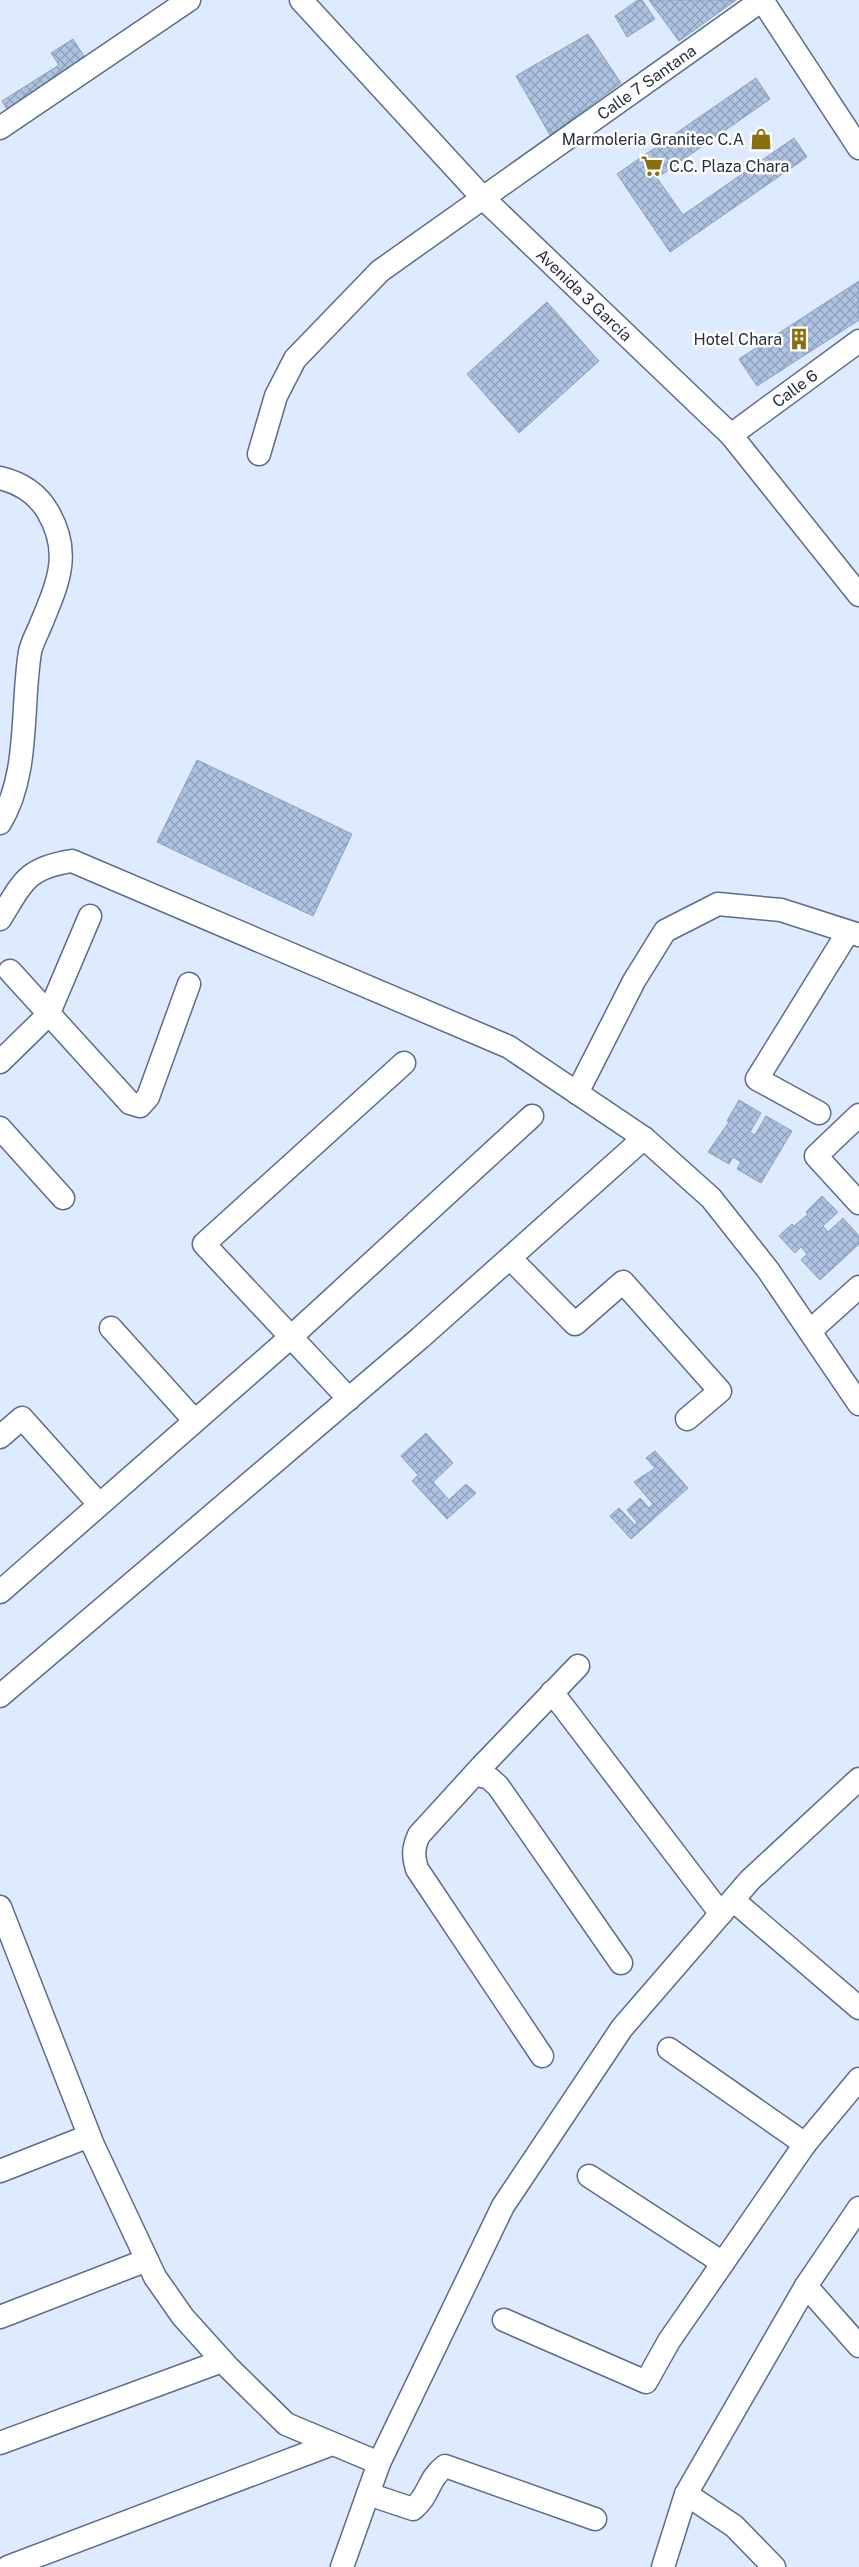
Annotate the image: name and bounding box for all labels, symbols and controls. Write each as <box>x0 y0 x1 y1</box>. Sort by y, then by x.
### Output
street label: Calle 7 Santana <box>594 41 700 124</box>
shop icon: Marmoleria Granitec C.A <box>748 126 774 152</box>
place label: Marmoleria Granitec C.A <box>562 130 744 149</box>
supermarket icon: C.C. Plaza Chara <box>639 153 665 179</box>
place label: C.C. Plaza Chara <box>669 157 789 176</box>
street label: Avenida 3 García <box>532 245 636 345</box>
building icon: Hotel Chara <box>786 326 812 352</box>
place label: Hotel Chara <box>693 330 782 349</box>
street label: Calle 6 <box>769 366 821 412</box>

